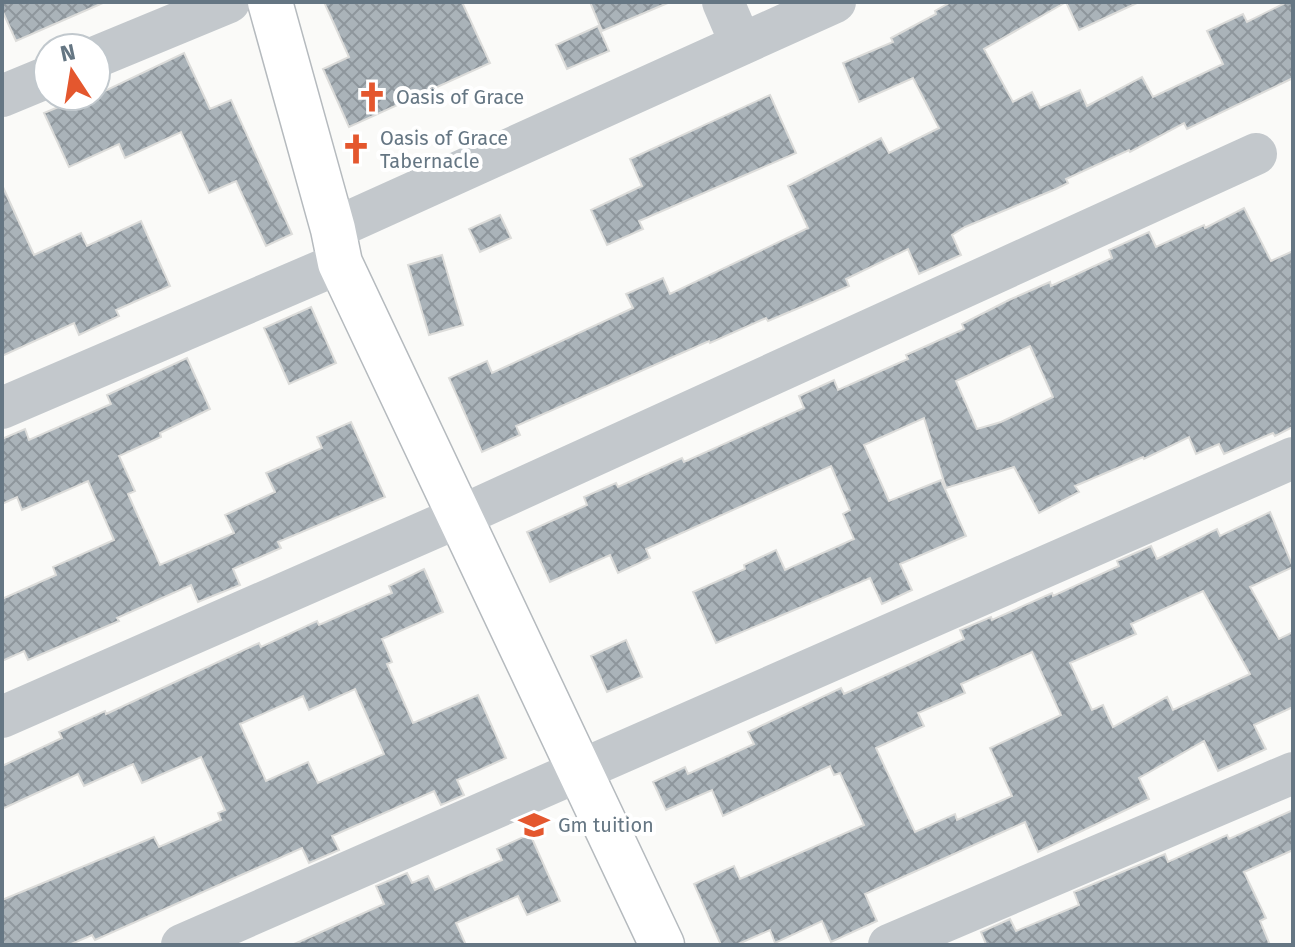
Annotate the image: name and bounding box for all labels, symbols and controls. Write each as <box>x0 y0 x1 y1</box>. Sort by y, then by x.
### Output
north arrow <box>32 32 112 112</box>
text: N <box>58 38 78 68</box>
church icon: Oasis of Grace <box>355 80 389 114</box>
place label: Oasis of Grace <box>396 85 524 109</box>
place label: Oasis of Grace Tabernacle <box>380 126 508 173</box>
church icon: Oasis of Grace Tabernacle <box>339 132 373 166</box>
school or university icon: Gm tuition <box>517 808 551 842</box>
place label: Gm tuition <box>558 813 654 837</box>

